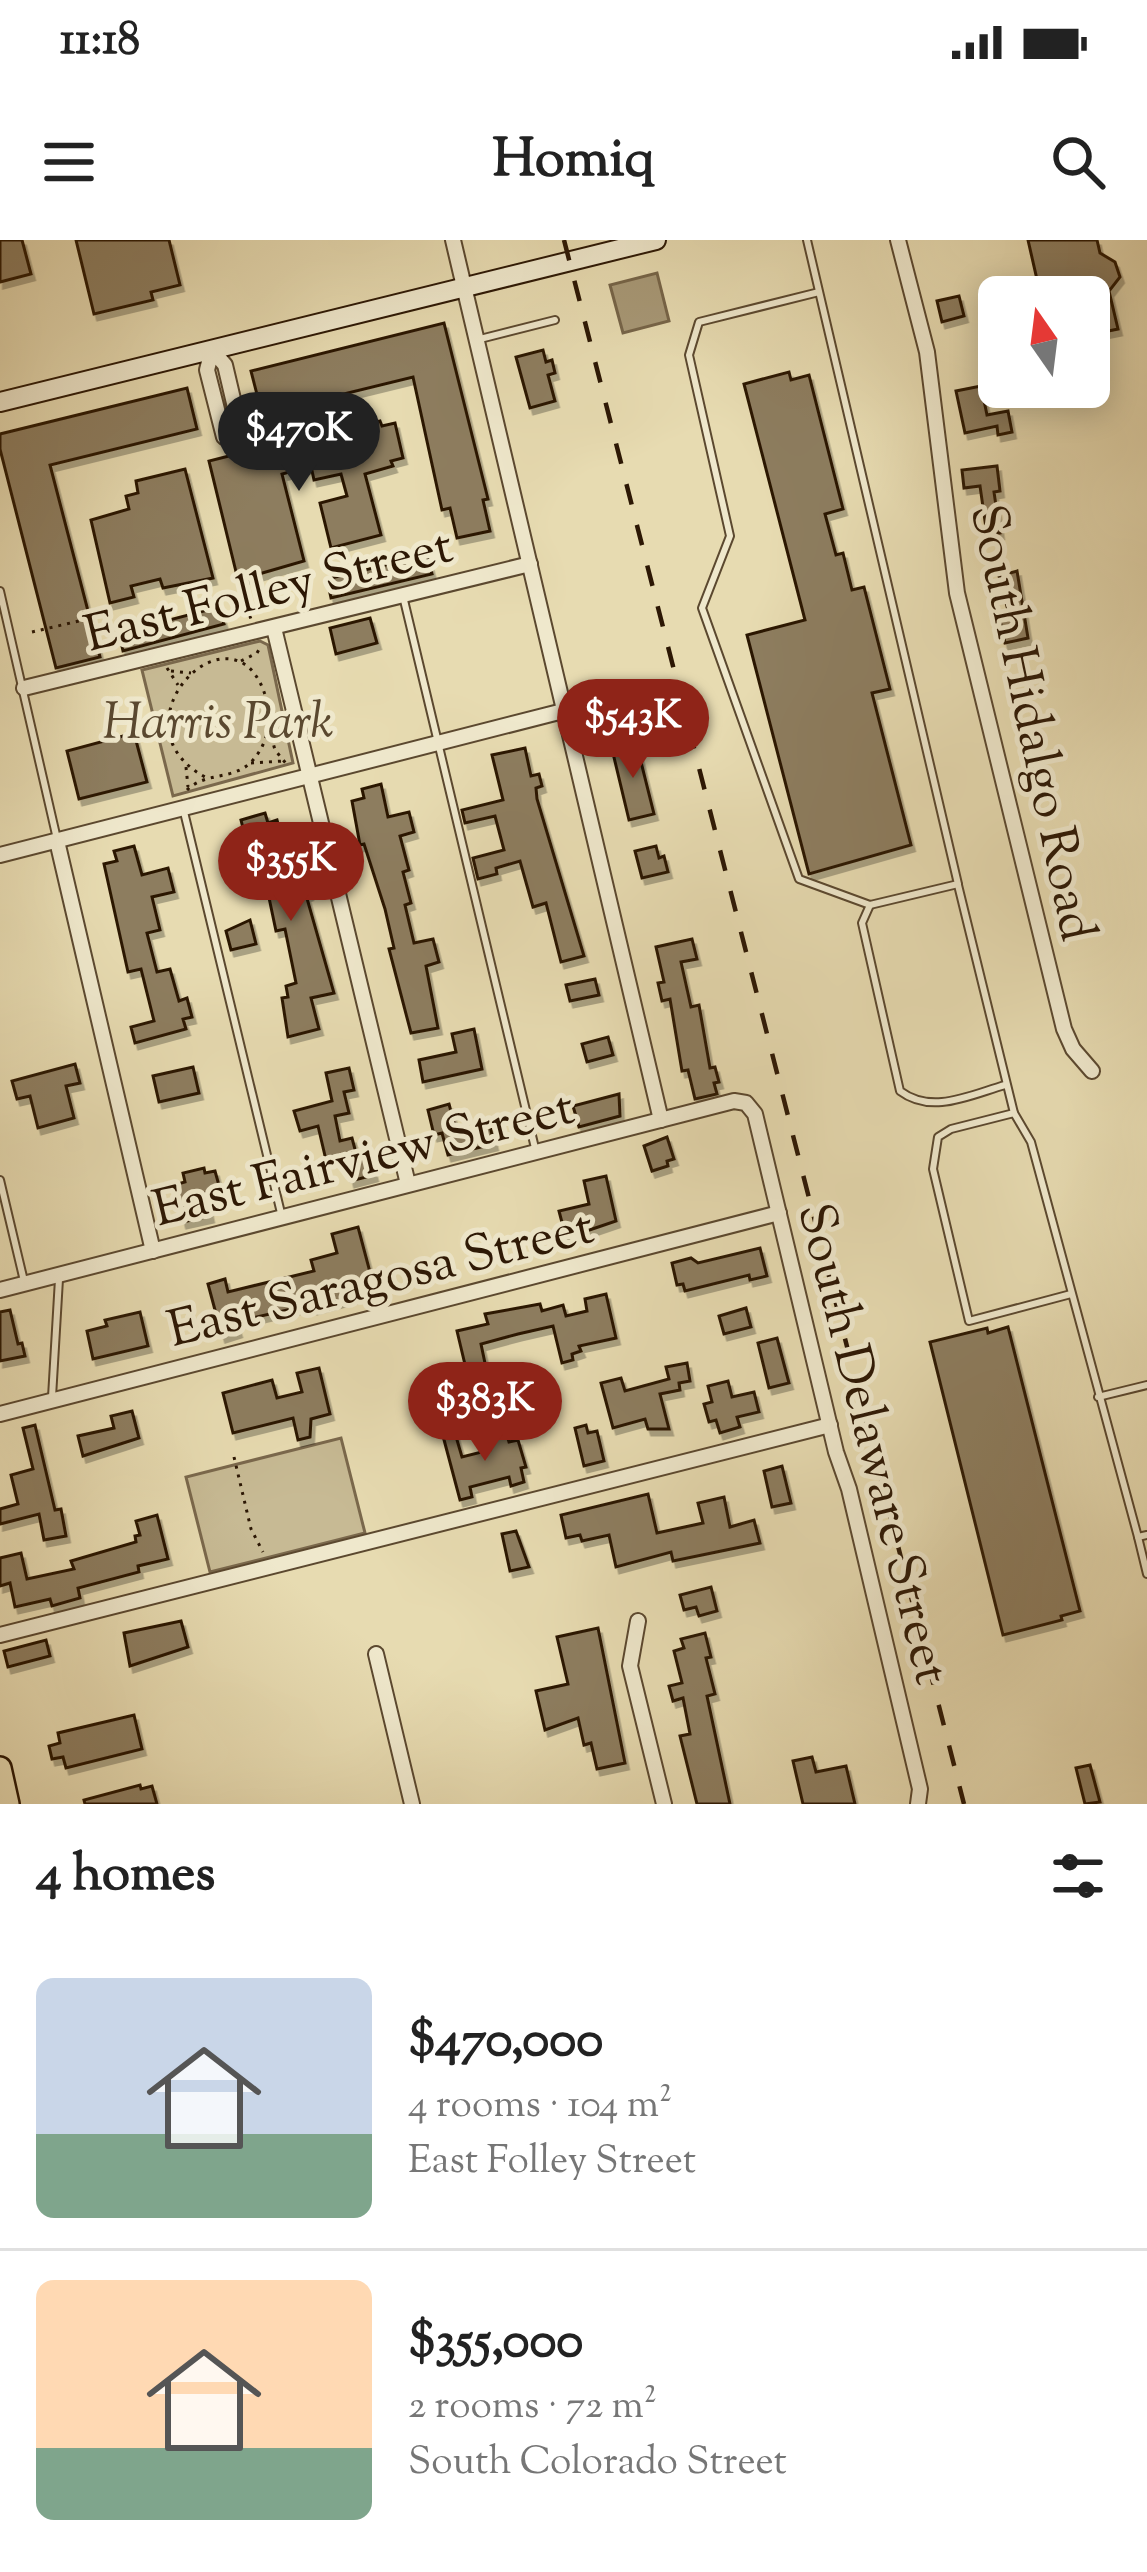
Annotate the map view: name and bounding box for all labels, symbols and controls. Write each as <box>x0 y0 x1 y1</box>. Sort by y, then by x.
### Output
text: 11:18 <box>60 10 140 75</box>
text: Homiq <box>492 123 655 201</box>
icon: menu <box>36 129 102 195</box>
icon: search <box>1045 129 1111 195</box>
north arrow <box>978 276 1110 408</box>
map controls <box>978 276 1110 408</box>
pin: $470K <box>215 392 383 494</box>
text: $470K <box>245 403 353 459</box>
street label: South Hidalgo Road <box>948 498 1112 948</box>
street label: East Folley Street <box>78 512 461 674</box>
pin: $543K <box>549 679 717 781</box>
park label: Harris Park <box>102 688 334 761</box>
text: $543K <box>584 690 682 746</box>
pin: $355K <box>207 822 375 924</box>
text: $355K <box>245 833 337 889</box>
street label: East Fairview Street <box>146 1074 583 1249</box>
street label: East Saragosa Street <box>161 1193 602 1370</box>
street label: South Delaware Street <box>776 1196 966 1692</box>
pin: $383K <box>401 1362 569 1464</box>
text: $383K <box>435 1373 535 1429</box>
text: 4 homes <box>36 1840 215 1913</box>
icon: filters <box>1045 1843 1111 1909</box>
text: $470,000 <box>408 2006 603 2079</box>
icon: home <box>132 2026 276 2170</box>
text: 4 rooms · 104 m² <box>408 2079 672 2135</box>
text: East Folley Street <box>408 2135 696 2191</box>
text: $355,000 <box>408 2307 583 2380</box>
icon: home <box>132 2328 276 2472</box>
text: 2 rooms · 72 m² <box>408 2380 657 2436</box>
text: South Colorado Street <box>408 2436 787 2492</box>

